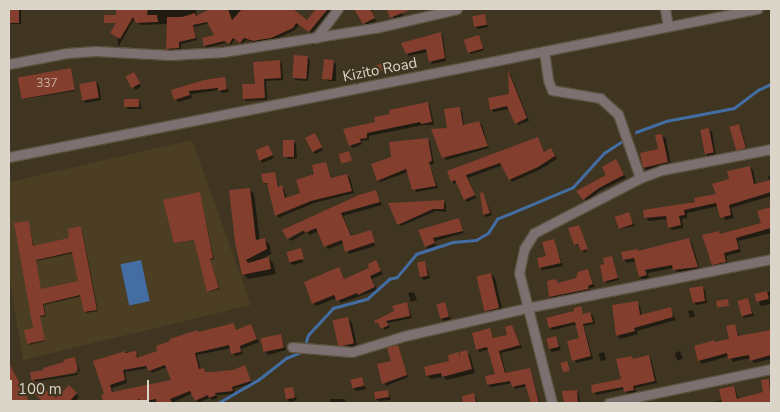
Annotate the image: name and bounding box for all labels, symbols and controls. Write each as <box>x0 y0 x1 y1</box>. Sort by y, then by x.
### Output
street label: Kizito Road <box>341 54 419 86</box>
house number: 337 <box>36 77 58 91</box>
scale bar <box>12 370 151 402</box>
text: 100 m <box>18 379 62 399</box>

